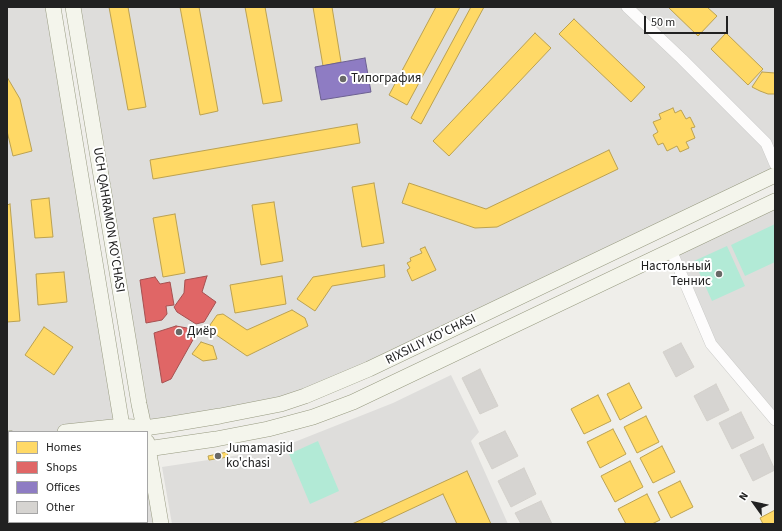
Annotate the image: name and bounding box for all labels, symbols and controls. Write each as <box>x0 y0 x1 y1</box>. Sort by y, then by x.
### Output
scale bar <box>646 8 730 34</box>
text: 50 m <box>651 14 675 31</box>
place label: Типография <box>351 71 421 87</box>
marker: Типография <box>338 74 348 84</box>
street label: UCH QAHRAMON KO'CHASI <box>89 146 127 294</box>
place label: Настольный Теннис <box>641 259 711 290</box>
marker: Настольный Теннис <box>714 269 724 279</box>
street label: RIXSILIY KO'CHASI <box>383 311 479 369</box>
place label: Диёр <box>187 324 216 340</box>
marker: Диёр <box>174 327 184 337</box>
legend <box>8 431 148 523</box>
text: Homes <box>46 439 81 456</box>
place label: Jumamasjid ko'chasi <box>226 441 293 472</box>
marker: Jumamasjid ko'chasi <box>213 451 223 461</box>
text: Shops <box>46 459 77 476</box>
text: Offices <box>46 479 80 496</box>
north arrow <box>734 483 774 523</box>
text: N <box>735 489 752 503</box>
text: Other <box>46 499 75 516</box>

